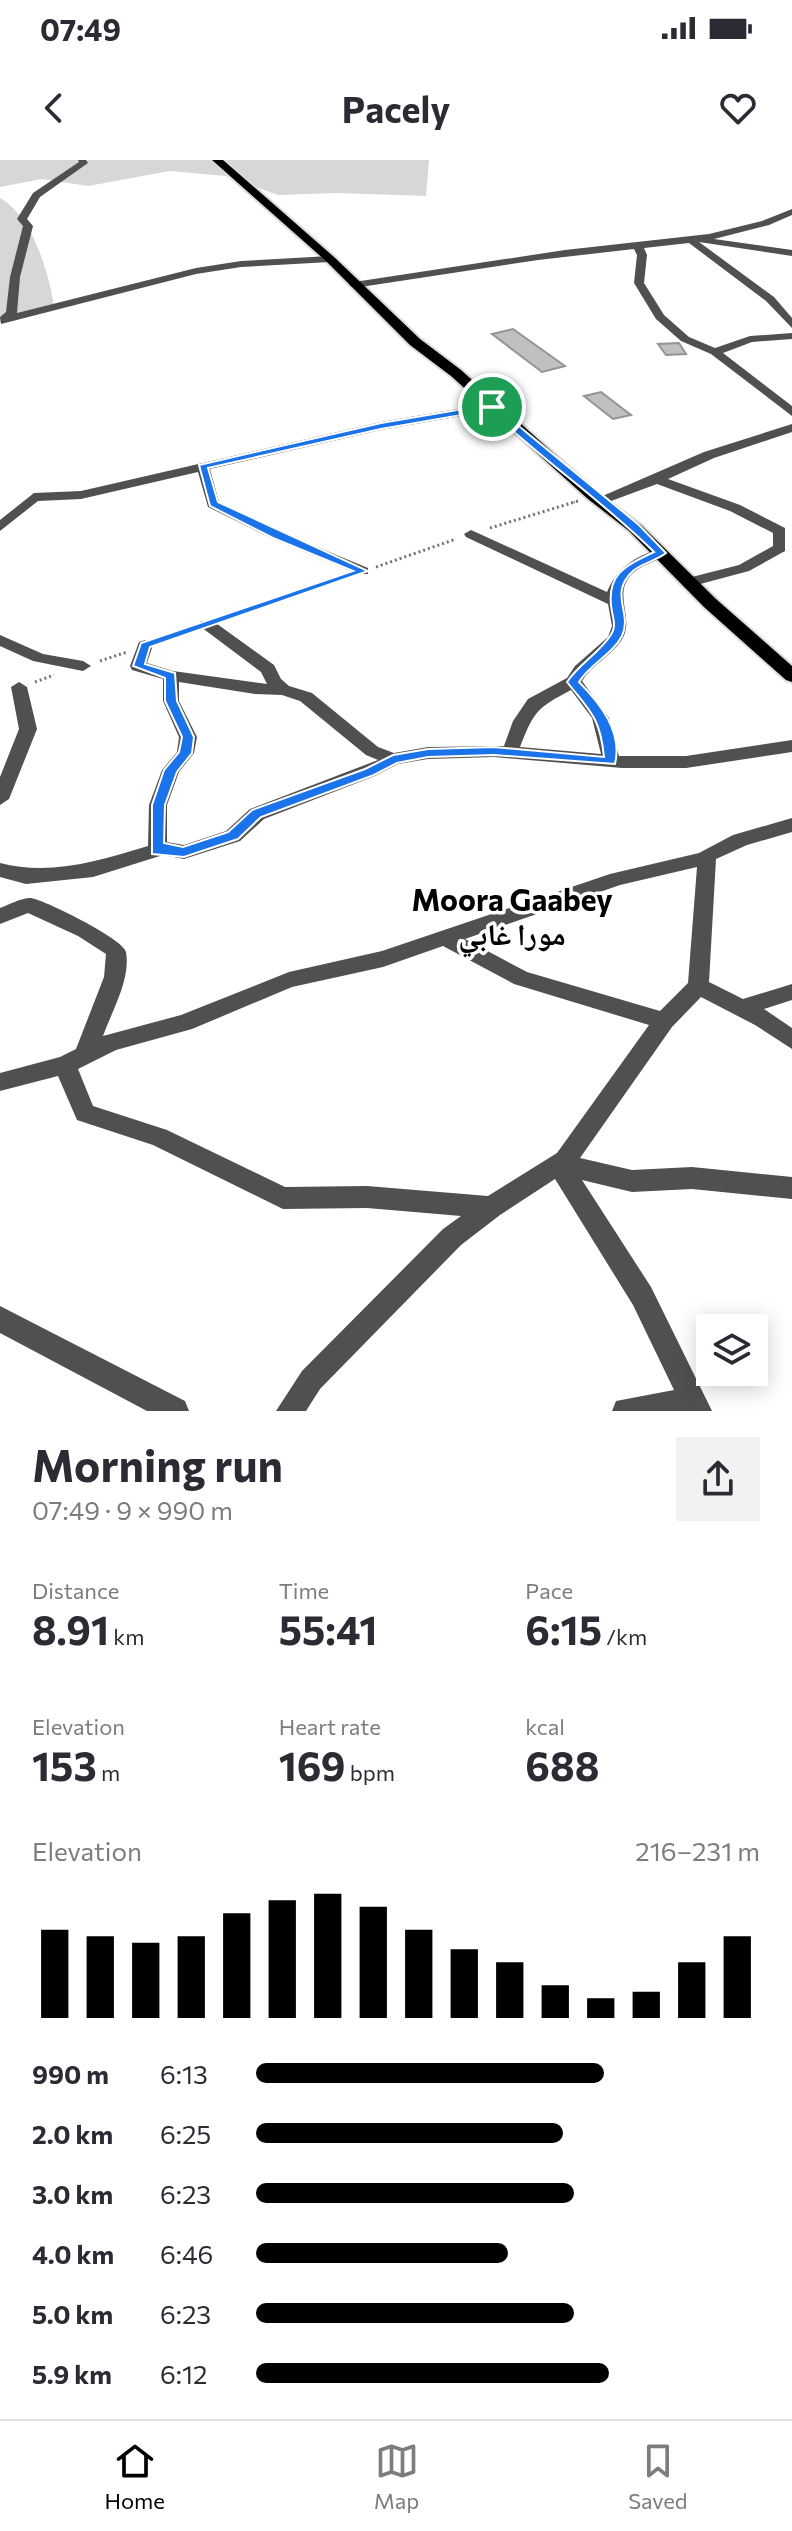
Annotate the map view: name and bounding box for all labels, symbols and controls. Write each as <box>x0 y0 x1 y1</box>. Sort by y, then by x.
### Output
text: 07:49 <box>40 10 121 47</box>
icon: back <box>32 86 76 130</box>
text: Pacely <box>342 86 450 130</box>
icon: heart <box>716 86 760 130</box>
pin <box>458 373 526 441</box>
icon: arrive <box>470 385 514 429</box>
district label: Moora Gaabey مورا غابي <box>411 880 613 958</box>
map controls <box>696 1314 768 1386</box>
button: layers <box>696 1314 768 1386</box>
text: Morning run <box>32 1437 283 1491</box>
button: share <box>676 1437 760 1521</box>
text: 07:49 · 9 × 990 m <box>32 1494 233 1525</box>
text: Distance <box>32 1577 119 1604</box>
text: Time <box>279 1577 329 1604</box>
text: Pace <box>525 1577 573 1604</box>
text: 8.91 <box>32 1604 109 1653</box>
text: 55:41 <box>279 1604 377 1653</box>
text: 6:15 <box>525 1604 602 1653</box>
text: km <box>109 1623 144 1650</box>
text: /km <box>602 1623 647 1650</box>
text: Elevation <box>32 1713 125 1740</box>
text: Heart rate <box>279 1713 381 1740</box>
text: kcal <box>525 1713 565 1740</box>
text: 153 <box>32 1740 97 1789</box>
text: 169 <box>279 1740 345 1789</box>
text: 688 <box>525 1740 600 1789</box>
text: m <box>97 1759 120 1786</box>
text: bpm <box>345 1759 395 1786</box>
text: Elevation <box>32 1835 142 1866</box>
text: 216–231 m <box>635 1835 760 1866</box>
text: 990 m <box>32 2058 109 2089</box>
text: 6:13 <box>160 2058 208 2089</box>
text: 2.0 km <box>32 2118 113 2149</box>
text: 6:25 <box>160 2118 211 2149</box>
text: 3.0 km <box>32 2178 113 2209</box>
text: 6:23 <box>160 2178 211 2209</box>
text: 4.0 km <box>32 2238 114 2269</box>
text: 6:46 <box>160 2238 213 2269</box>
text: 5.0 km <box>32 2298 113 2329</box>
text: 6:23 <box>160 2298 211 2329</box>
text: 5.9 km <box>32 2358 112 2389</box>
text: 6:12 <box>160 2358 207 2389</box>
tab: Home <box>104 2439 165 2514</box>
tab: Map <box>374 2439 419 2514</box>
tab: Saved <box>628 2439 688 2514</box>

